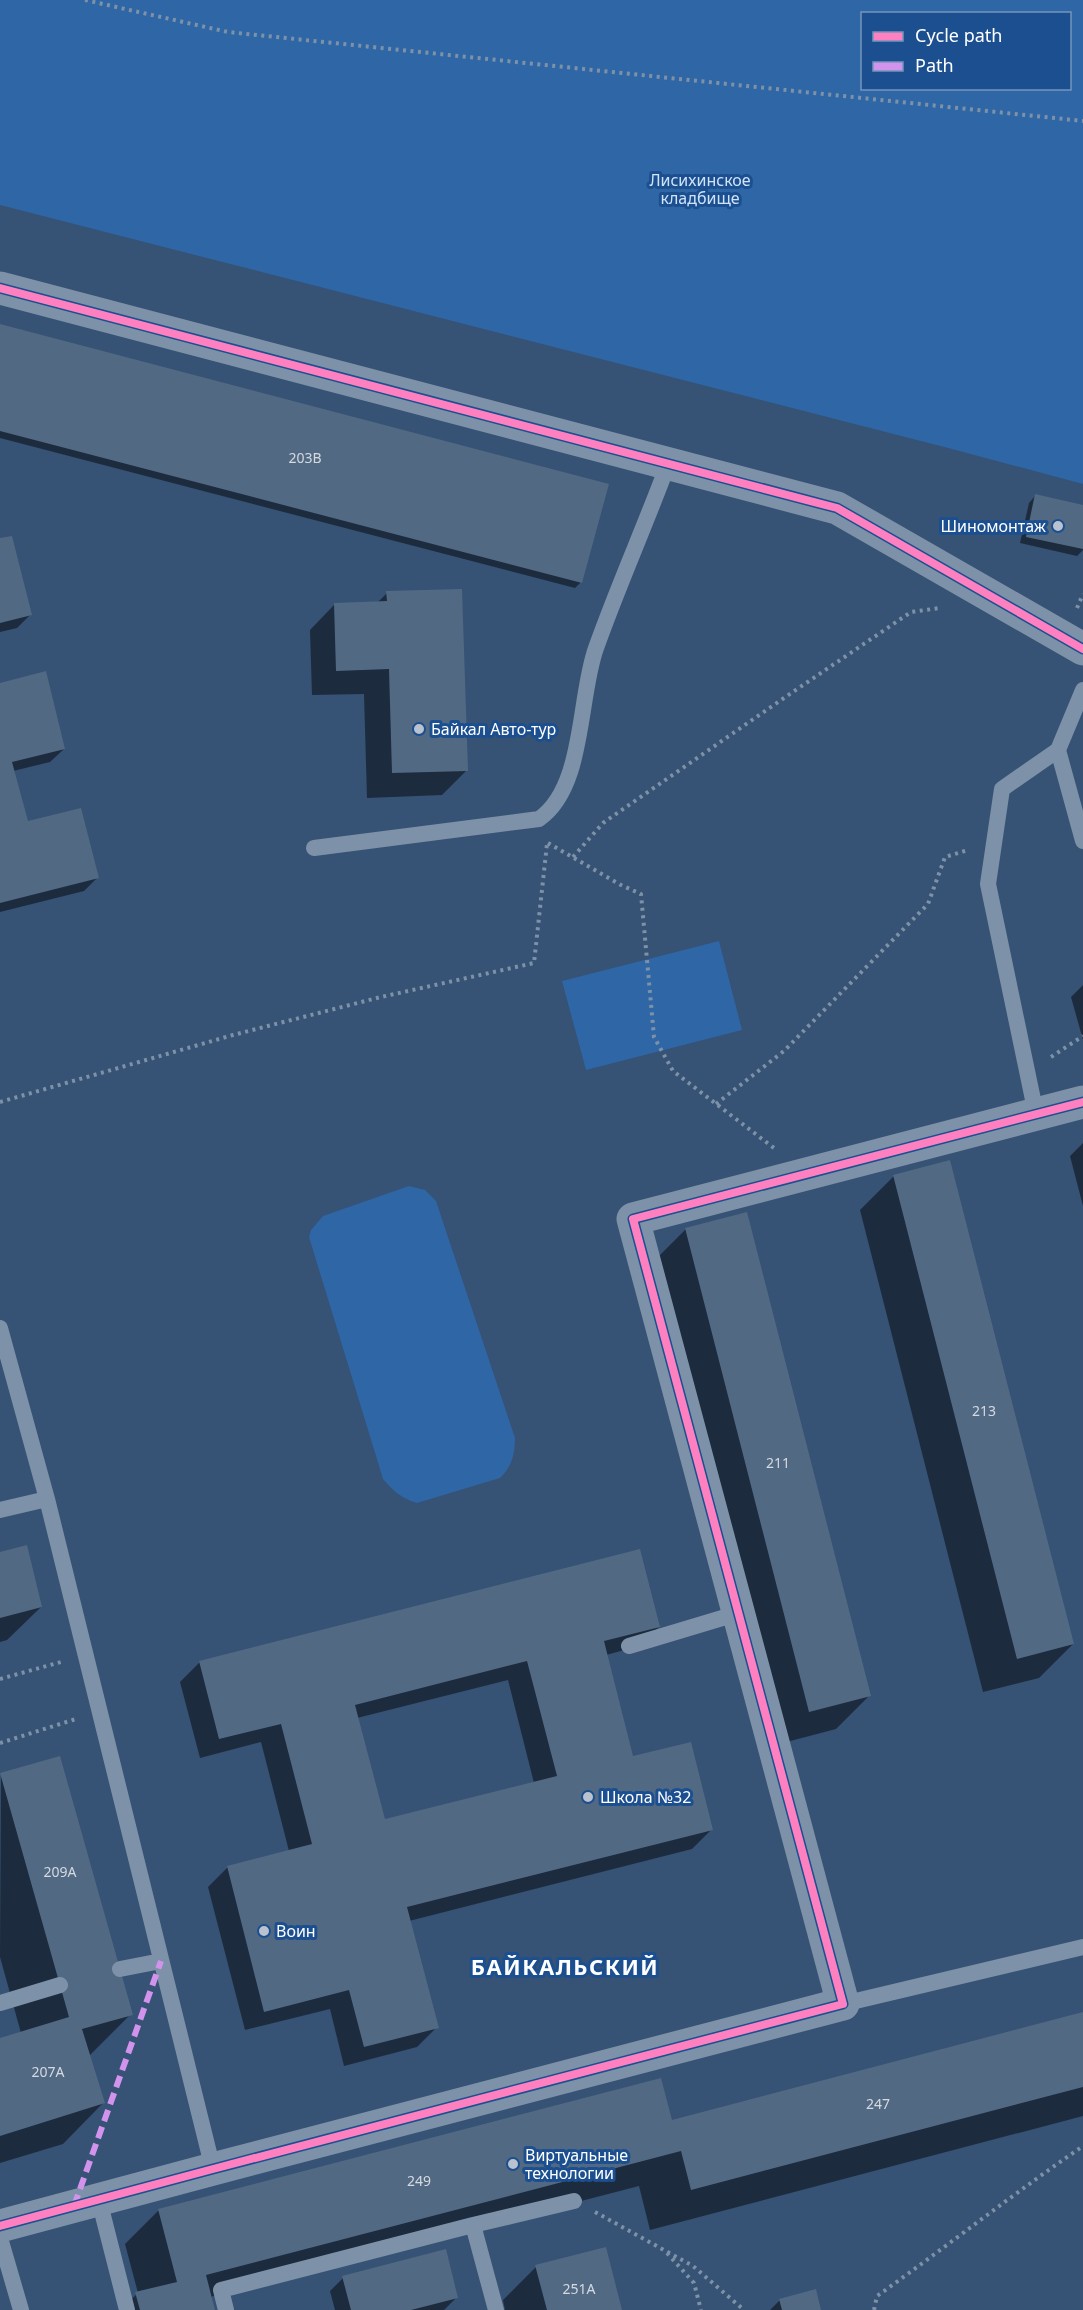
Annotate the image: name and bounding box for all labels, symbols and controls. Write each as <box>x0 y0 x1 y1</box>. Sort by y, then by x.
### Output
legend <box>861 12 1071 90</box>
text: Cycle path <box>915 23 1002 47</box>
text: Path <box>915 53 954 77</box>
park label: Лисихинское кладбище <box>649 169 751 209</box>
house number: 203В <box>288 448 322 467</box>
place label: Шиномонтаж <box>940 515 1047 537</box>
marker: Шиномонтаж <box>1051 519 1065 533</box>
place label: Байкал Авто-тур <box>431 718 556 740</box>
marker: Байкал Авто-тур <box>412 722 426 736</box>
house number: 213 <box>972 1401 996 1420</box>
house number: 211 <box>766 1453 790 1472</box>
place label: Школа №32 <box>600 1786 691 1808</box>
marker: Школа №32 <box>581 1790 595 1804</box>
house number: 209А <box>44 1862 77 1881</box>
place label: Воин <box>276 1920 316 1942</box>
marker: Воин <box>257 1924 271 1938</box>
district label: БАЙКАЛЬСКИЙ <box>471 1951 659 1981</box>
house number: 207А <box>32 2062 65 2081</box>
house number: 247 <box>866 2094 890 2113</box>
place label: Виртуальные технологии <box>525 2144 628 2184</box>
marker: Виртуальные технологии <box>506 2157 520 2171</box>
house number: 249 <box>407 2171 431 2190</box>
house number: 251А <box>563 2279 596 2298</box>

